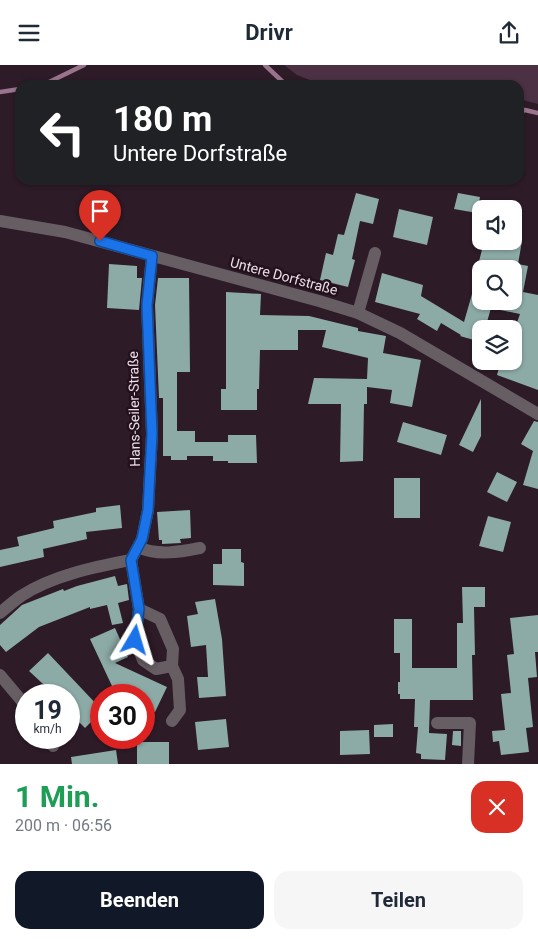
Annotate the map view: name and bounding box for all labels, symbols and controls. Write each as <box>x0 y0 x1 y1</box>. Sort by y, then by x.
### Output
icon: menu <box>15 19 43 47</box>
icon: share <box>495 19 523 47</box>
text: Drivr <box>245 20 293 45</box>
text: 180 m <box>113 99 212 140</box>
icon: left <box>30 100 95 165</box>
text: Untere Dorfstraße <box>113 141 287 166</box>
pin <box>79 190 121 241</box>
icon: arrive <box>86 197 114 225</box>
map controls <box>472 200 522 370</box>
button: sound <box>472 200 522 250</box>
street label: Untere Dorfstraße <box>228 254 340 298</box>
button: search <box>472 260 522 310</box>
button: layers <box>472 320 522 370</box>
street label: Hans-Seiler-Straße <box>125 351 143 467</box>
position arrow <box>108 613 160 665</box>
speed limit sign: 30 <box>90 684 155 749</box>
text: 19 <box>33 696 62 725</box>
text: km/h <box>33 722 62 736</box>
text: 1 Min. <box>15 779 99 814</box>
button: close <box>471 781 523 833</box>
text: 200 m · 06:56 <box>15 816 112 835</box>
button: Beenden <box>15 871 264 929</box>
button: Teilen <box>274 871 523 929</box>

